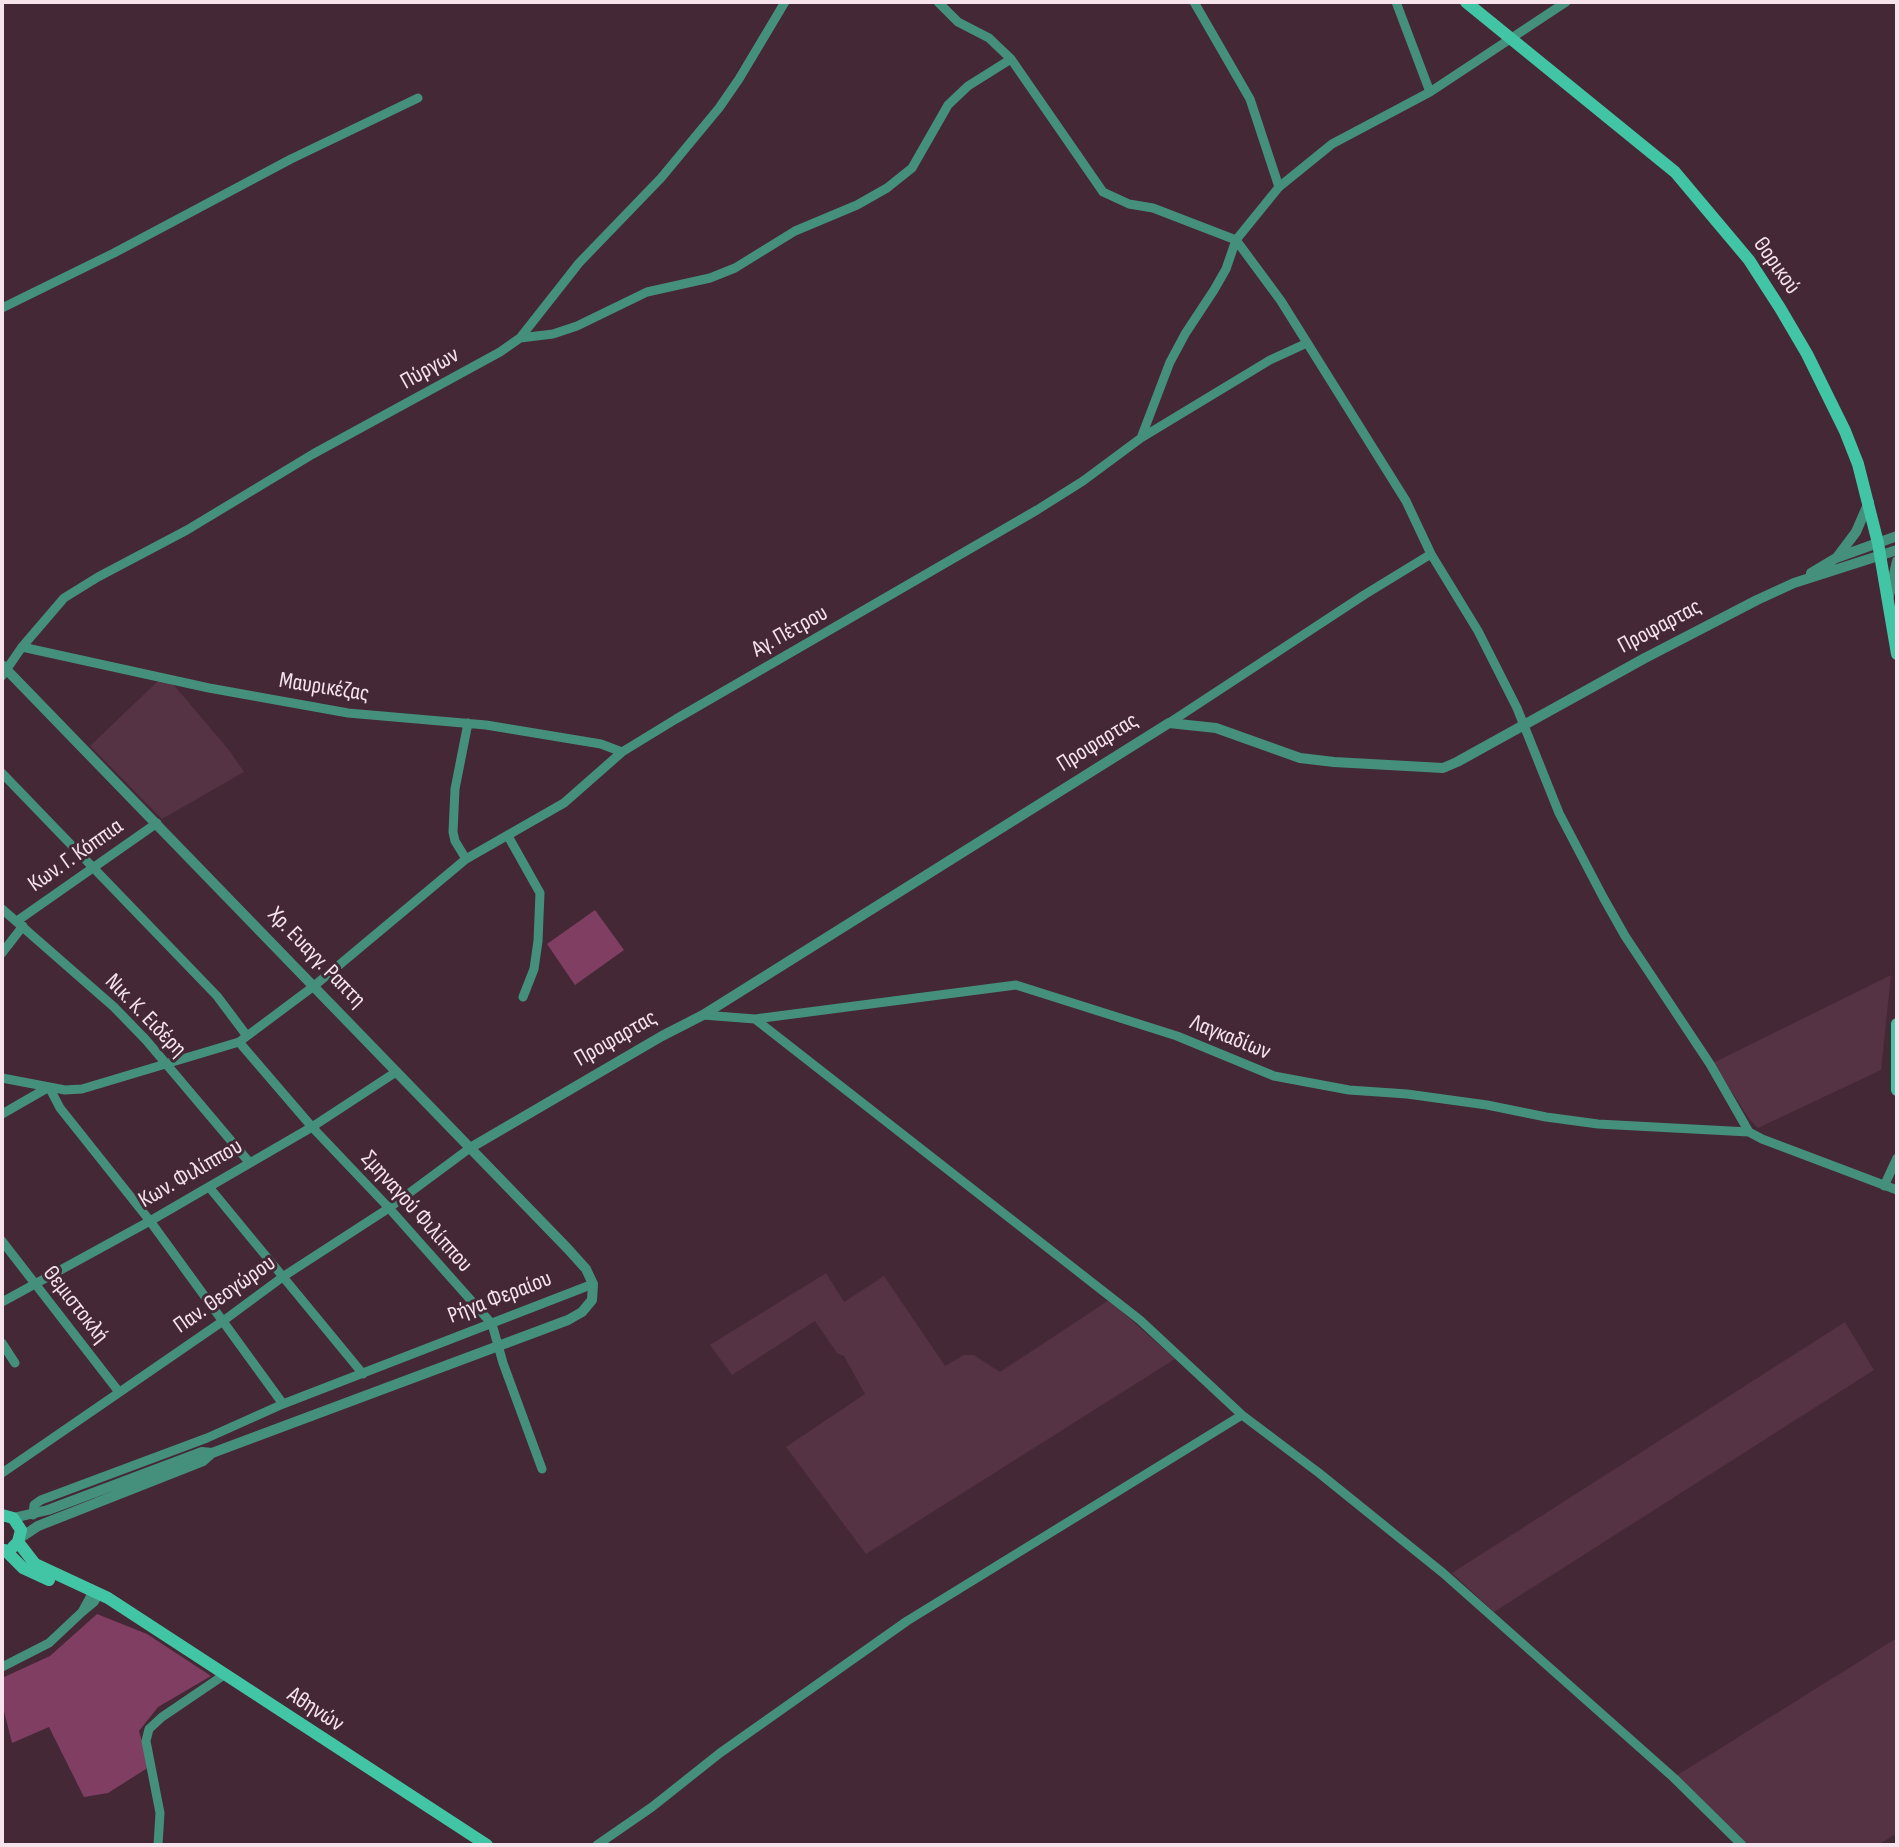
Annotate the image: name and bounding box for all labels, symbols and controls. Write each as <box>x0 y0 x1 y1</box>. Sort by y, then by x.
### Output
street label: Θορικού <box>1746 232 1806 300</box>
street label: Πύργων <box>396 342 464 396</box>
street label: Προφαρτας <box>1614 594 1706 660</box>
street label: Αγ. Πέτρου <box>747 600 833 664</box>
street label: Μαυρικέζας <box>277 667 371 709</box>
street label: Προφαρτας <box>1052 707 1144 779</box>
street label: Κων. Γ. Κόππια <box>23 813 129 899</box>
street label: Χρ. Ευαγγ. Ραπτη <box>261 902 371 1014</box>
street label: Νικ. Κ. Ειδέρη <box>99 969 191 1063</box>
street label: Προφαρτας <box>570 1004 662 1074</box>
street label: Λαγκαδίων <box>1186 1009 1274 1067</box>
street label: Κων. Φιλίππου <box>134 1133 248 1215</box>
street label: Σμηναγού Φιλίππου <box>354 1146 478 1278</box>
street label: Παν. Θεογώρου <box>169 1250 281 1340</box>
street label: Θεμιστοκλή <box>36 1261 114 1349</box>
street label: Ρήγα Φεραίου <box>444 1266 556 1330</box>
street label: Αθηνών <box>282 1682 348 1738</box>

